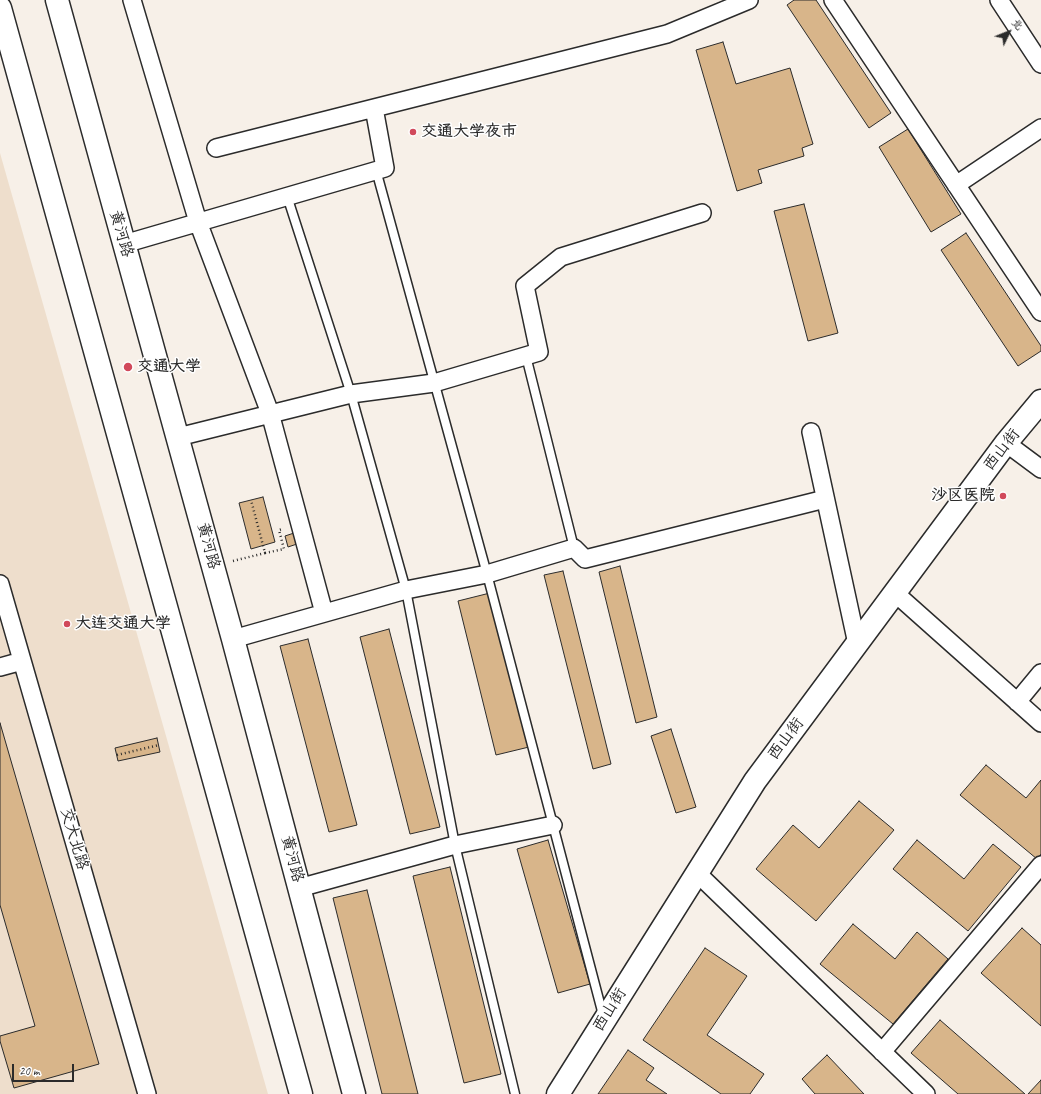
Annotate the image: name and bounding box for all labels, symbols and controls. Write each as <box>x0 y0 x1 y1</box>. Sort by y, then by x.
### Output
north arrow <box>989 12 1029 52</box>
text: 北 <box>1009 15 1027 33</box>
place label: 交通大学夜巿 <box>421 122 517 142</box>
marker: 交通大学夜巿 <box>408 127 418 137</box>
street label: 黄河路 <box>105 208 137 260</box>
place label: 交通大学 <box>137 357 201 377</box>
marker: 交通大学 <box>122 361 134 373</box>
street label: 西山街 <box>980 425 1024 475</box>
place label: 沙区医院 <box>931 486 995 506</box>
marker: 沙区医院 <box>998 491 1008 501</box>
street label: 黄河路 <box>193 520 223 572</box>
place label: 大连交通大学 <box>75 614 171 634</box>
marker: 大连交通大学 <box>62 619 72 629</box>
street label: 西山街 <box>764 714 808 764</box>
street label: 交大北路 <box>56 806 92 872</box>
street label: 黄河路 <box>277 833 307 885</box>
street label: 西山街 <box>589 985 631 1035</box>
scale bar <box>14 1056 76 1082</box>
text: 20 m <box>19 1063 39 1079</box>

